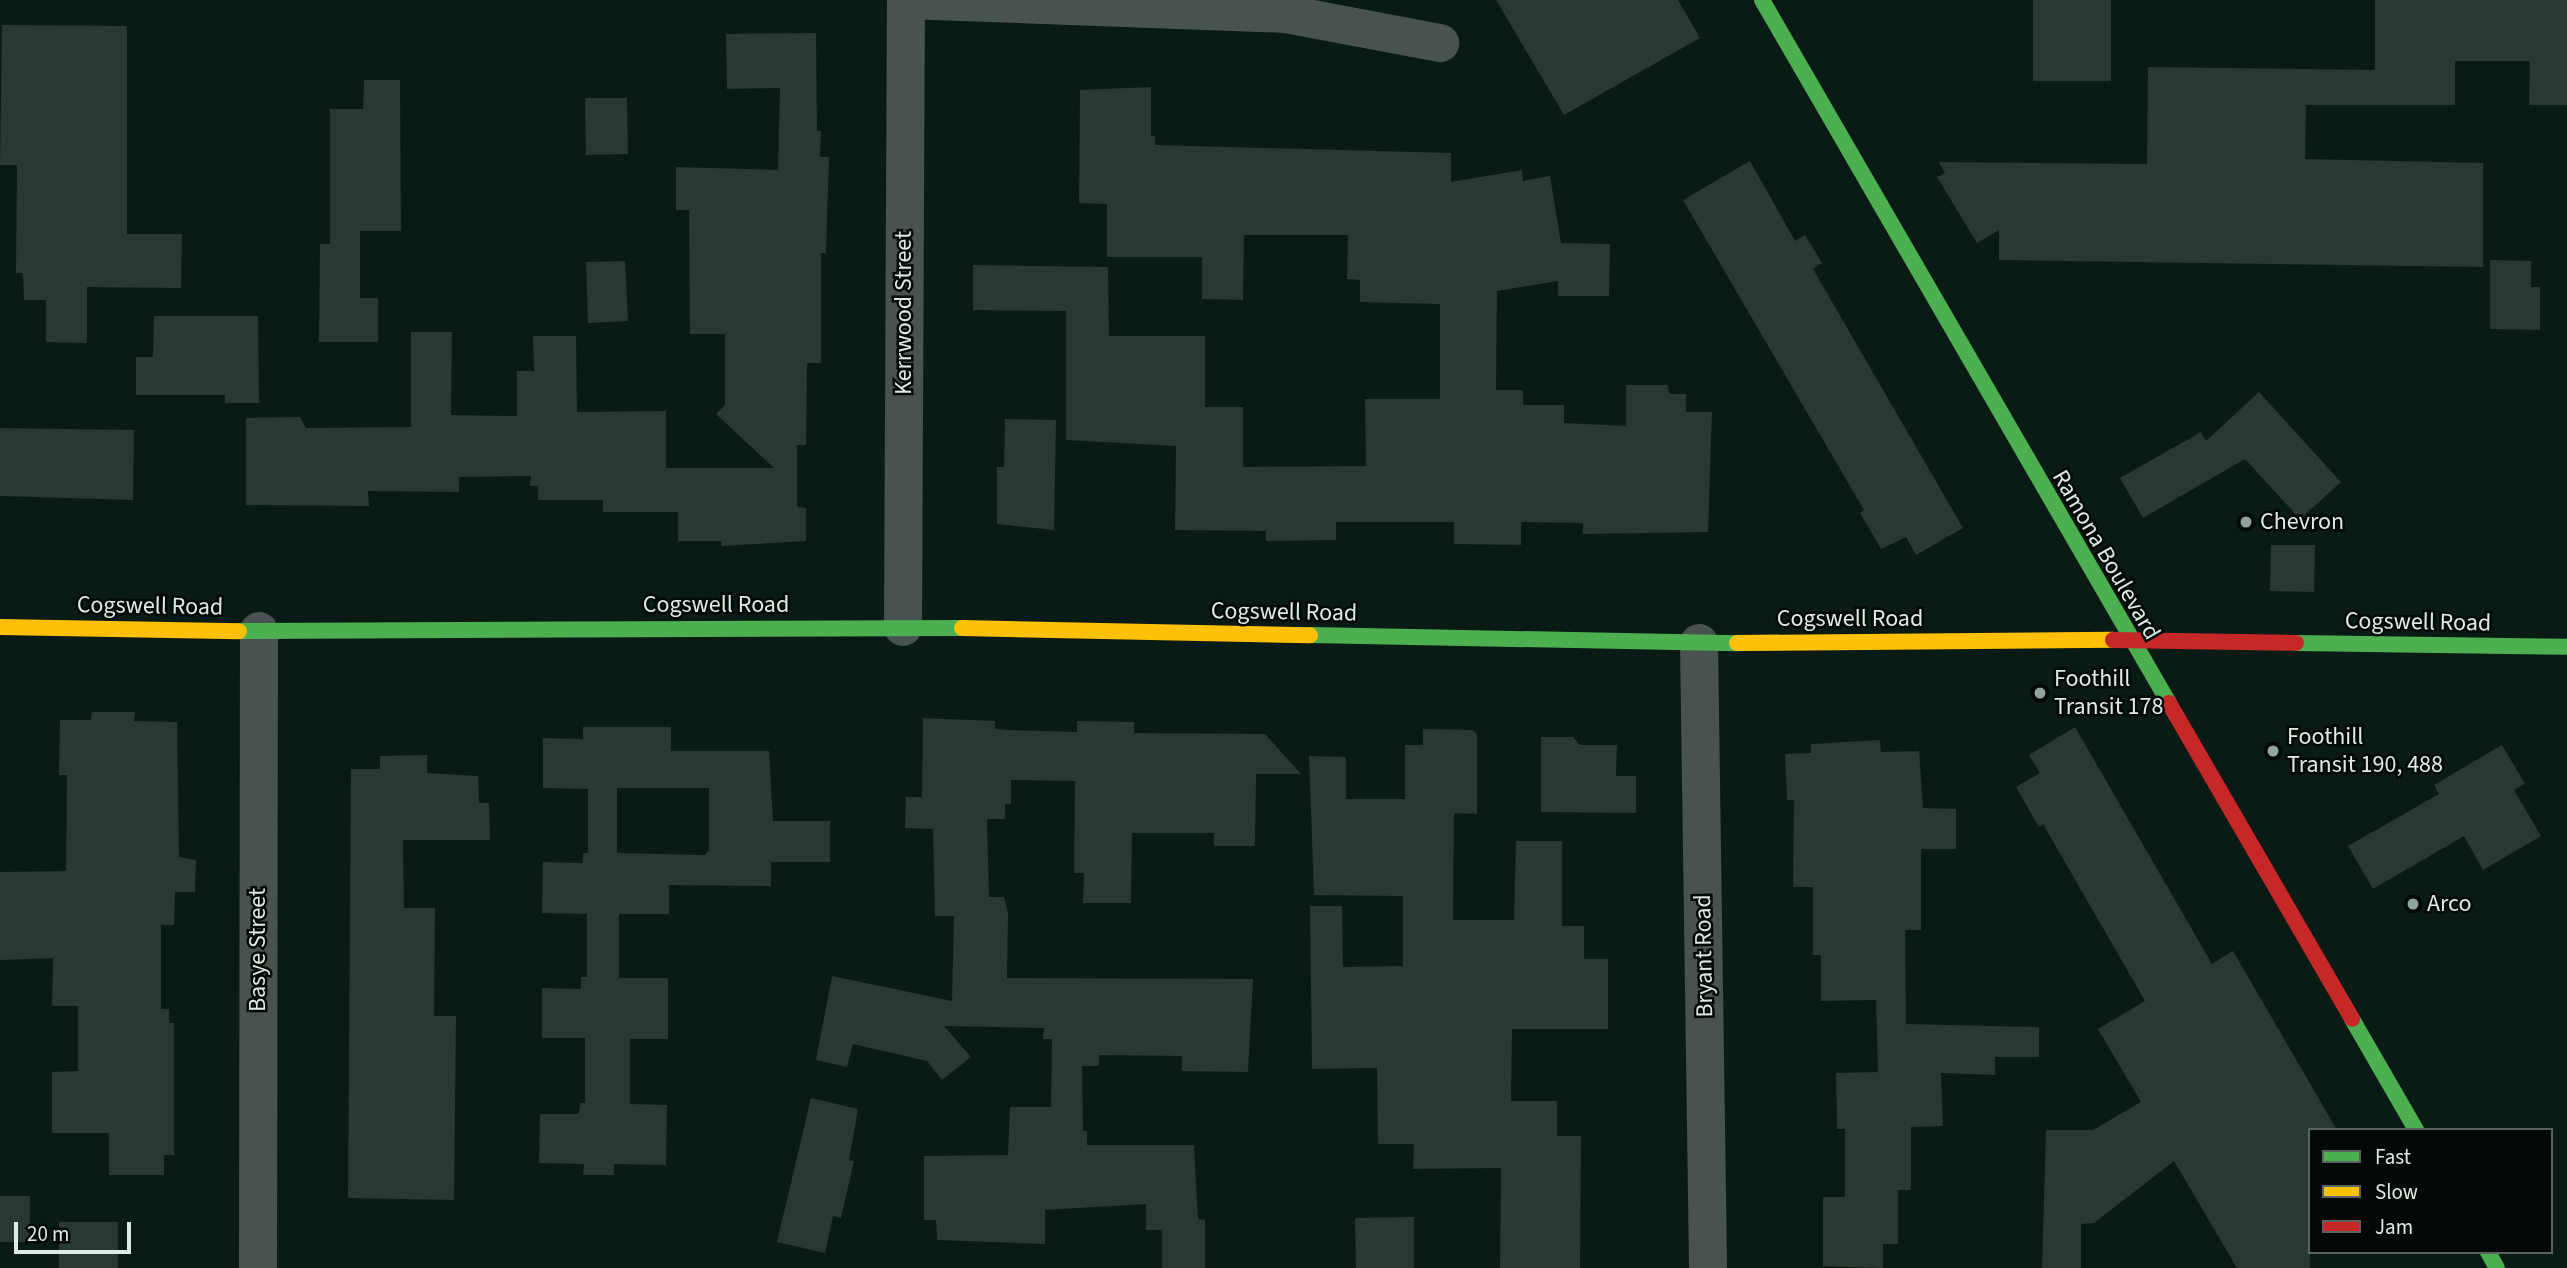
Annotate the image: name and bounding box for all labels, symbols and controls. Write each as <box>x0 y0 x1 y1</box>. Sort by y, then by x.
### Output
street label: Kerrwood Street <box>890 231 918 395</box>
street label: Ramona Boulevard <box>2046 465 2166 645</box>
place label: Chevron <box>2260 508 2344 536</box>
marker: Chevron <box>2238 514 2254 530</box>
street label: Cogswell Road <box>77 590 223 622</box>
street label: Cogswell Road <box>643 591 789 619</box>
street label: Cogswell Road <box>1211 596 1357 628</box>
street label: Cogswell Road <box>1777 605 1923 633</box>
street label: Cogswell Road <box>2345 606 2491 638</box>
place label: Foothill Transit 178 <box>2054 665 2163 721</box>
marker: Foothill Transit 178 <box>2032 685 2048 701</box>
place label: Foothill Transit 190, 488 <box>2287 723 2443 779</box>
marker: Foothill Transit 190, 488 <box>2265 743 2281 759</box>
street label: Basye Street <box>244 888 272 1012</box>
place label: Arco <box>2427 890 2472 918</box>
street label: Bryant Road <box>1689 894 1719 1018</box>
marker: Arco <box>2405 896 2421 912</box>
legend <box>2308 1128 2553 1254</box>
text: Fast <box>2375 1142 2411 1172</box>
text: Slow <box>2375 1177 2418 1207</box>
scale bar <box>18 1208 135 1252</box>
text: Jam <box>2375 1212 2413 1242</box>
text: 20 m <box>27 1219 69 1249</box>

